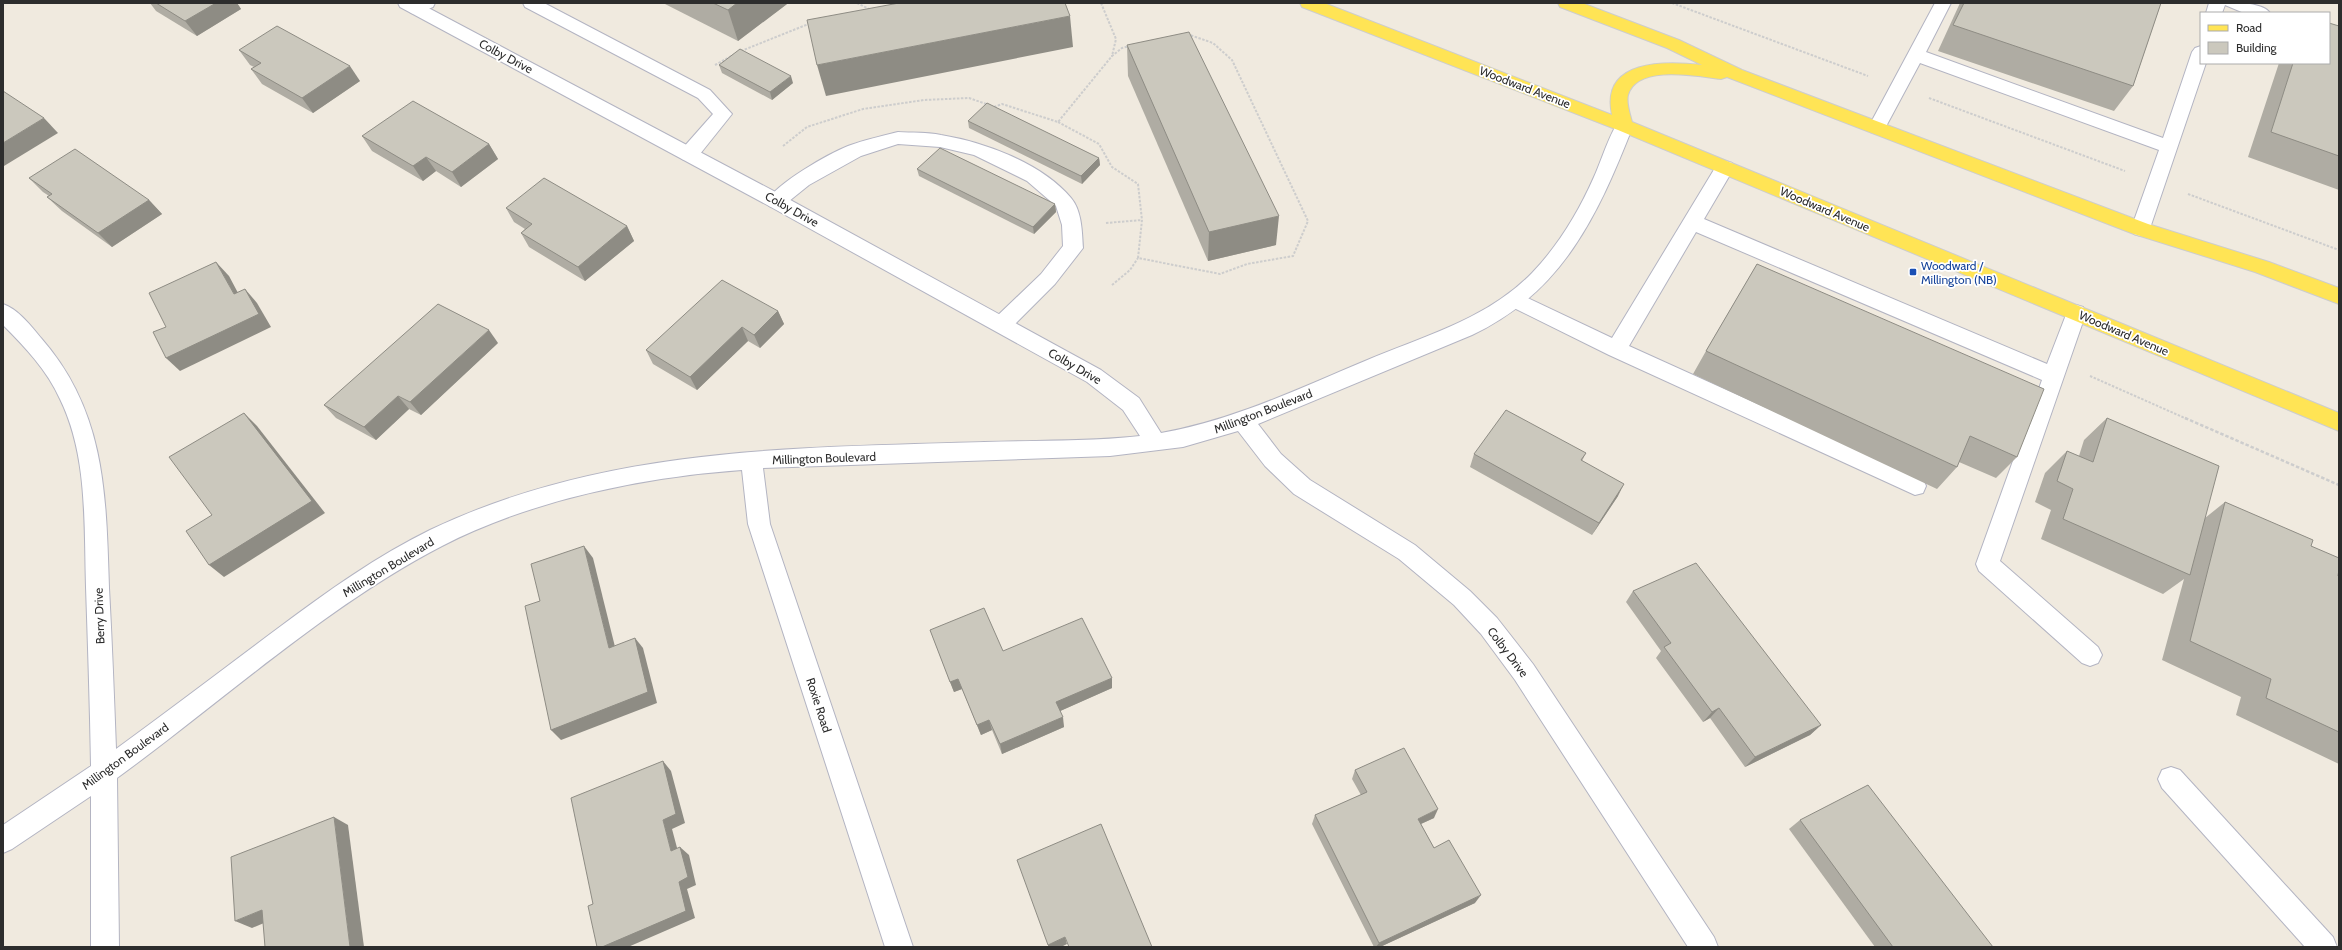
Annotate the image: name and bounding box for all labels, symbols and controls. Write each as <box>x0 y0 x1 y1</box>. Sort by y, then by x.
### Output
legend <box>2200 12 2330 64</box>
text: Road <box>2236 20 2262 35</box>
street label: Colby Drive <box>476 36 536 76</box>
text: Building <box>2236 40 2278 55</box>
street label: Woodward Avenue <box>1477 63 1573 111</box>
street label: Woodward Avenue <box>1778 183 1872 235</box>
street label: Colby Drive <box>763 188 821 230</box>
place label: Woodward / Millington (NB) <box>1921 258 1997 287</box>
marker: Woodward / Millington (NB) <box>1908 267 1918 277</box>
street label: Woodward Avenue <box>2077 307 2171 359</box>
street label: Colby Drive <box>1046 345 1104 387</box>
street label: Millington Boulevard <box>1212 385 1314 437</box>
street label: Millington Boulevard <box>772 449 876 467</box>
street label: Millington Boulevard <box>340 534 436 600</box>
street label: Berry Drive <box>91 587 107 645</box>
street label: Colby Drive <box>1484 624 1532 680</box>
street label: Roxie Road <box>803 676 835 734</box>
street label: Millington Boulevard <box>79 719 171 793</box>

